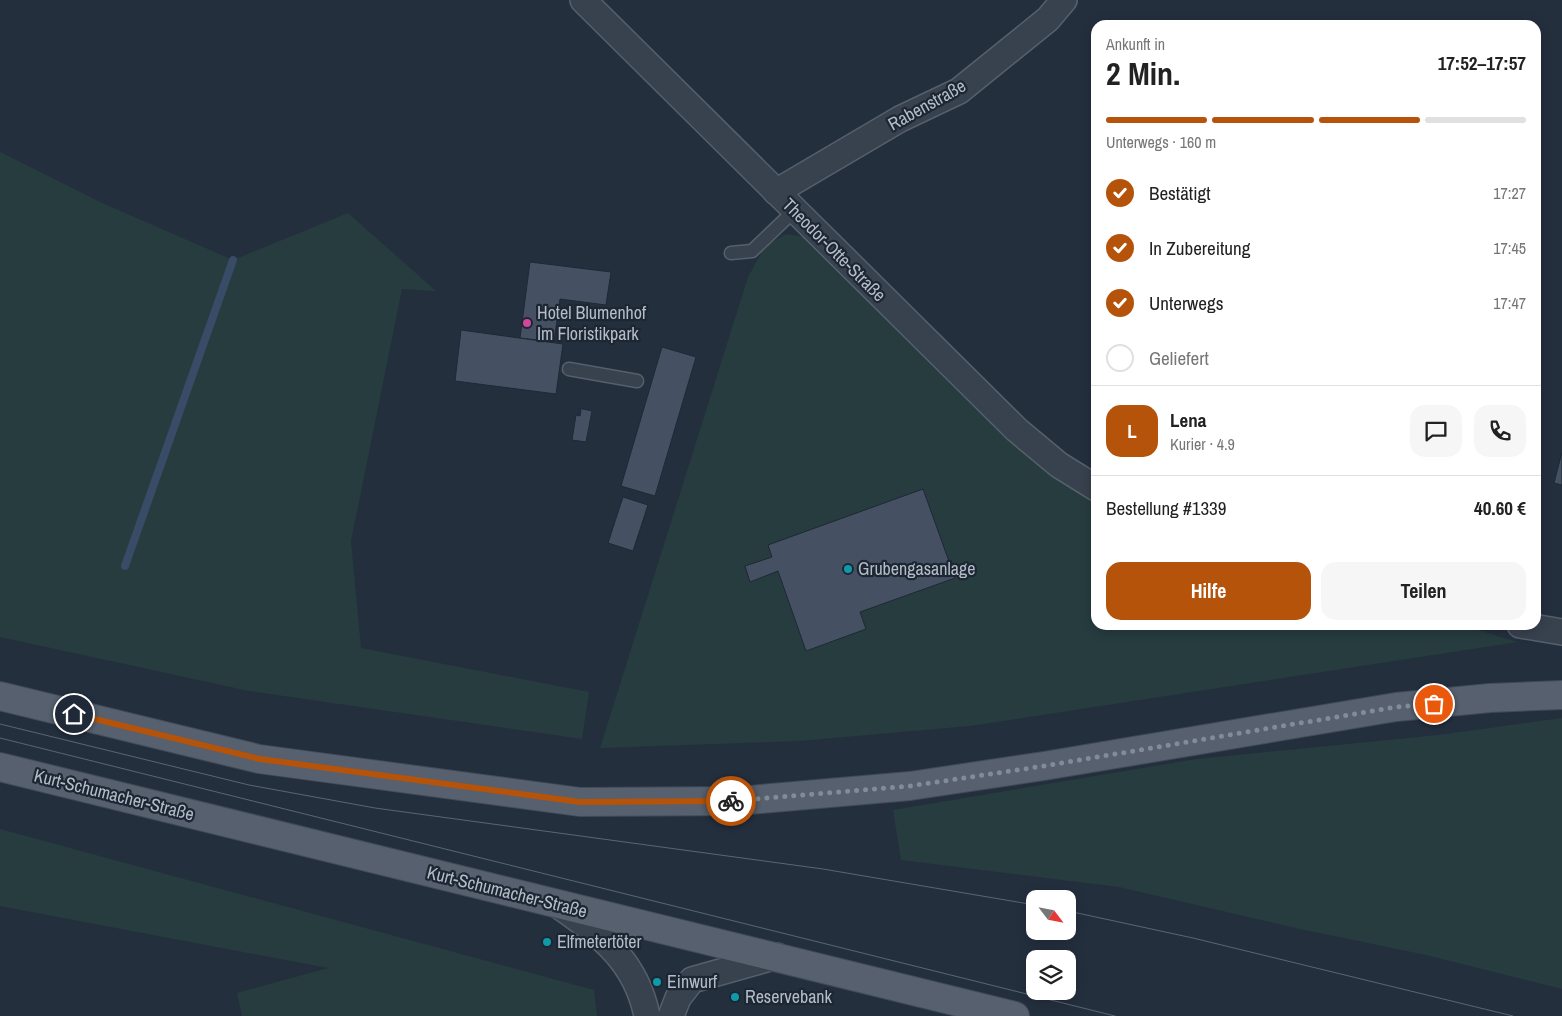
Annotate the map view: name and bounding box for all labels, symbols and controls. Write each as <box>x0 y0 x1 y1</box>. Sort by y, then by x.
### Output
text: Ankunft in <box>1106 33 1165 55</box>
text: 17:52–17:57 <box>1438 50 1526 76</box>
text: 2 Min. <box>1106 52 1180 95</box>
street label: Rabenstraße <box>883 73 970 136</box>
text: Unterwegs · 160 m <box>1106 131 1216 153</box>
icon: check <box>1106 179 1134 207</box>
text: Bestätigt <box>1149 180 1211 206</box>
text: 17:27 <box>1493 182 1526 204</box>
street label: Theodor-Otte-Straße <box>777 192 892 307</box>
icon: check <box>1106 234 1134 262</box>
text: In Zubereitung <box>1149 235 1250 261</box>
text: 17:45 <box>1493 237 1526 259</box>
icon: check <box>1106 289 1134 317</box>
text: Unterwegs <box>1149 290 1223 316</box>
text: 17:47 <box>1493 292 1526 314</box>
place label: Hotel Blumenhof Im Floristikpark <box>537 300 647 346</box>
marker: Hotel Blumenhof Im Floristikpark <box>521 317 533 329</box>
text: Geliefert <box>1149 345 1209 371</box>
button: chat <box>1410 405 1462 457</box>
button: phone <box>1474 405 1526 457</box>
text: Lena <box>1170 407 1206 433</box>
text: L <box>1127 418 1137 444</box>
text: Kurier · 4.9 <box>1170 433 1235 455</box>
text: Bestellung #1339 <box>1106 495 1226 521</box>
text: 40.60 € <box>1474 495 1526 521</box>
place label: Grubengasanlage <box>858 556 975 581</box>
button: Hilfe <box>1106 562 1311 620</box>
button: Teilen <box>1321 562 1526 620</box>
marker: Grubengasanlage <box>842 563 854 575</box>
pin <box>1413 683 1455 725</box>
icon: bag <box>1420 690 1448 718</box>
pin <box>53 693 95 735</box>
icon: home <box>60 700 88 728</box>
street label: Kurt-Schumacher-Straße <box>32 763 197 826</box>
courier <box>706 776 756 826</box>
icon: bike <box>717 787 745 815</box>
street label: Kurt-Schumacher-Straße <box>425 860 590 923</box>
north arrow <box>1026 890 1076 940</box>
map controls <box>1026 890 1076 1000</box>
place label: Elfmetertöter <box>557 929 642 954</box>
marker: Elfmetertöter <box>541 936 553 948</box>
button: layers <box>1026 950 1076 1000</box>
place label: Einwurf <box>667 969 718 994</box>
marker: Einwurf <box>651 976 663 988</box>
place label: Reservebank <box>745 984 833 1009</box>
marker: Reservebank <box>729 991 741 1003</box>

